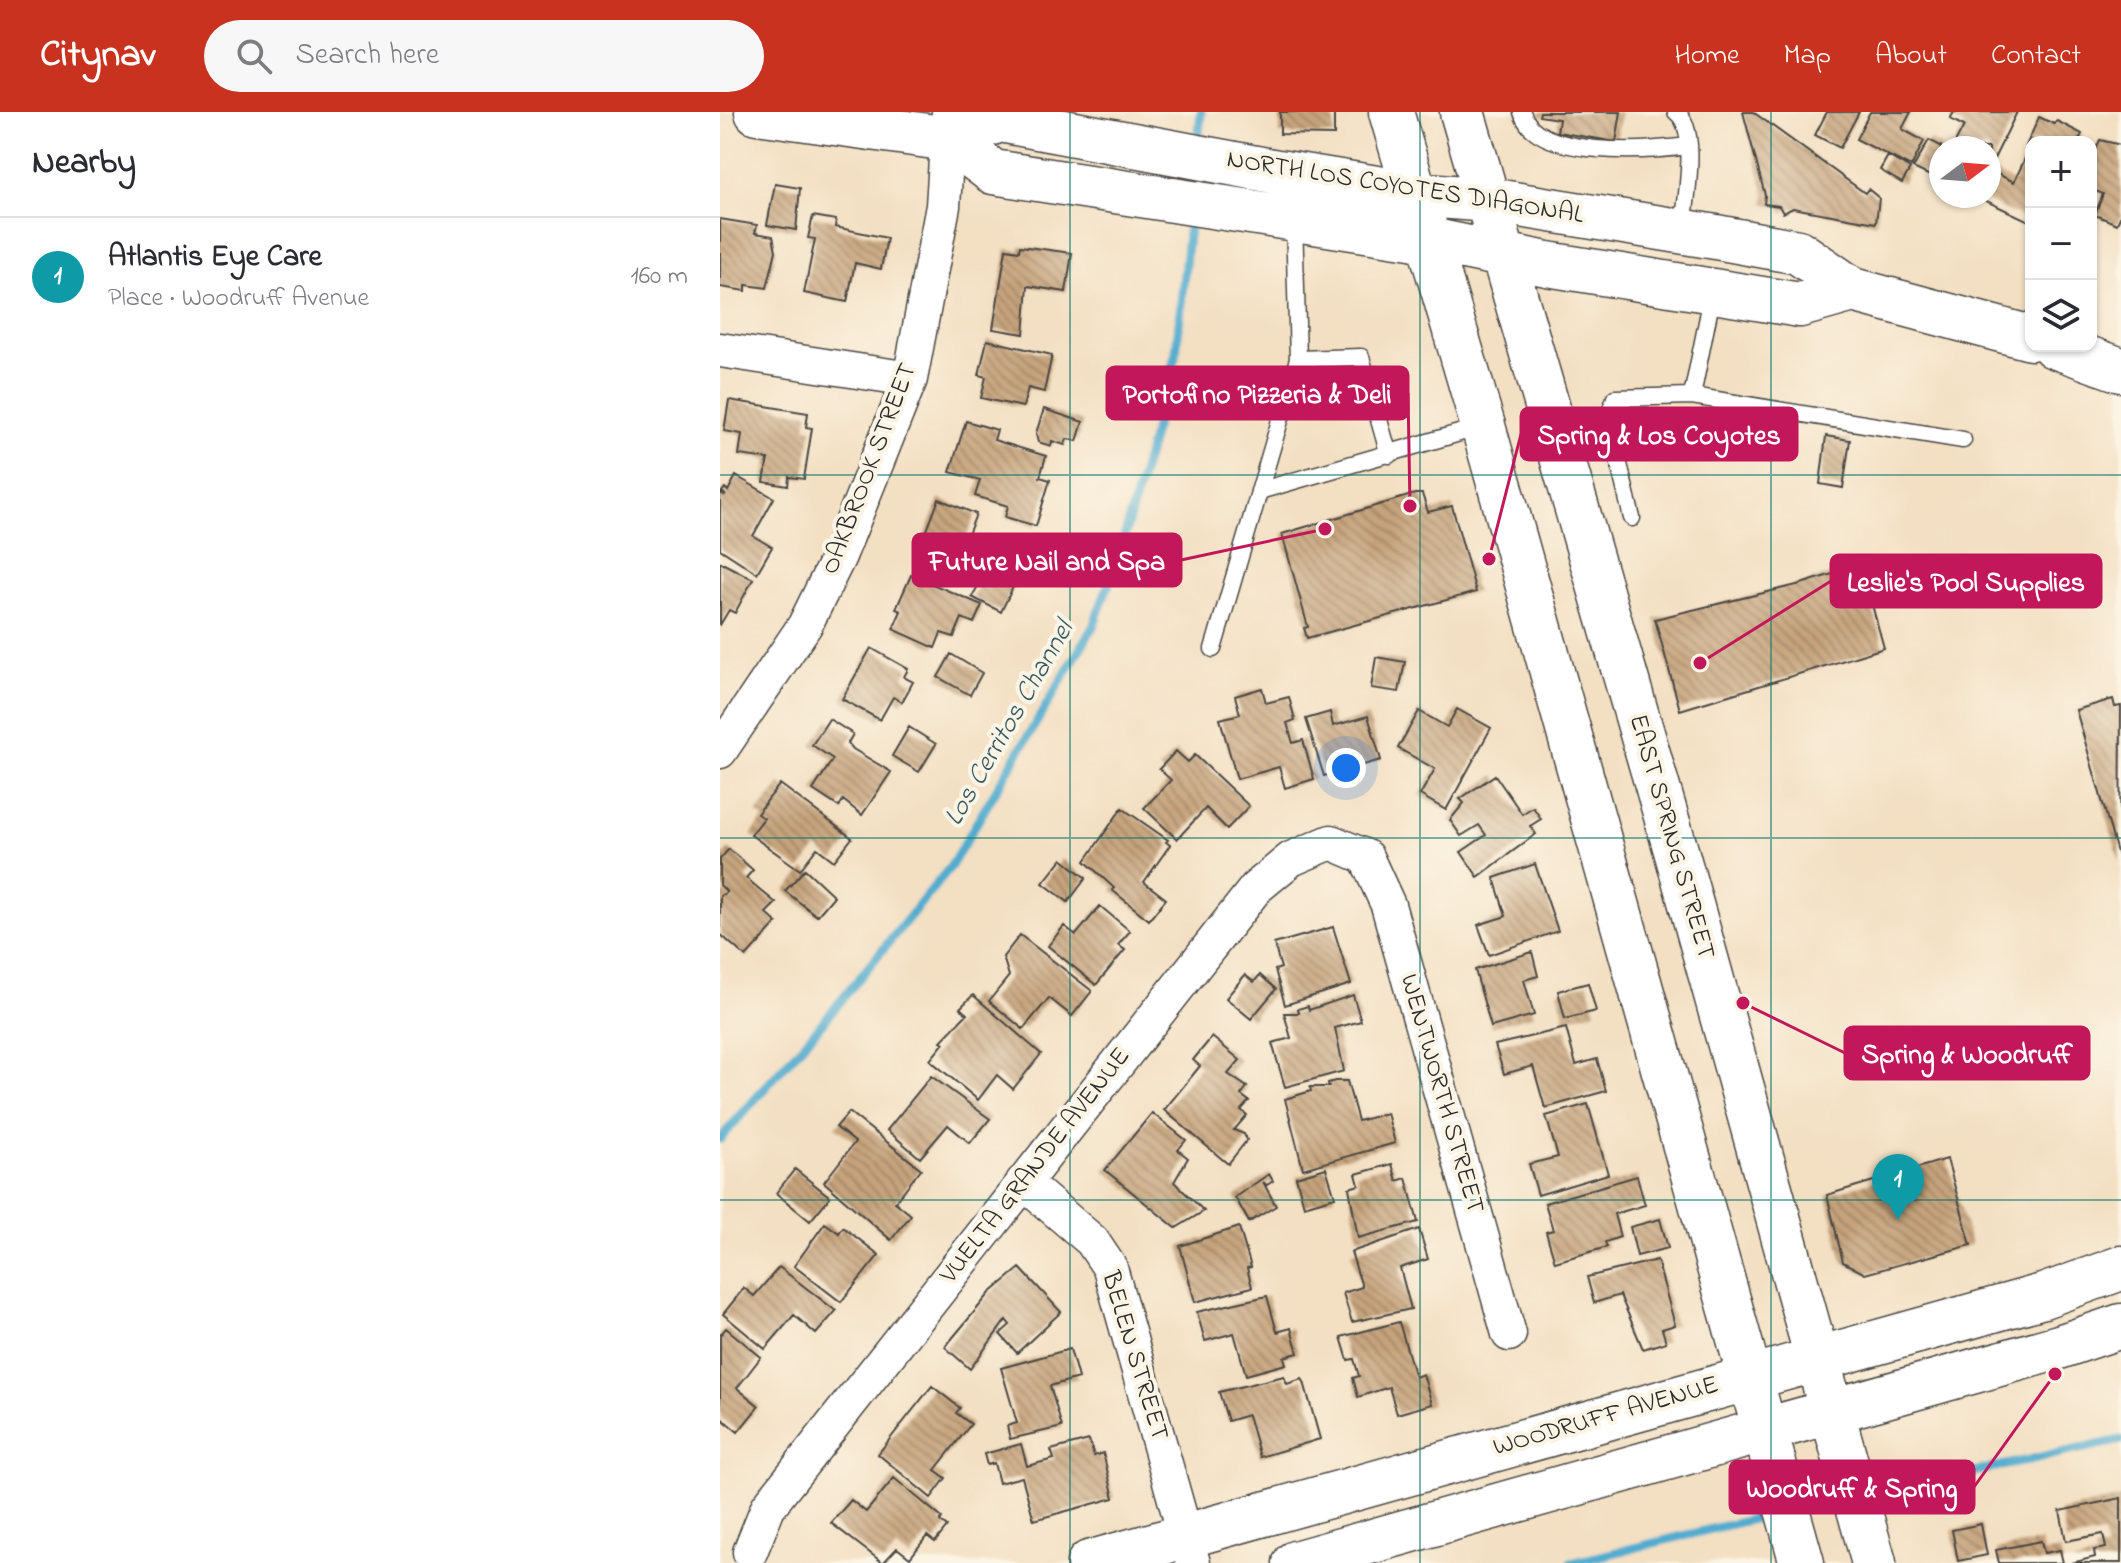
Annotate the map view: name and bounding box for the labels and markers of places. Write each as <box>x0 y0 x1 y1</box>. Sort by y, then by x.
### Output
callout: Portofino Pizzeria & Deli <box>1107 367 1408 419</box>
callout: Spring & Los Coyotes <box>1521 408 1797 460</box>
callout: Future Nail and Spa <box>913 534 1181 586</box>
callout: Leslie's Pool Supplies <box>1831 555 2101 607</box>
callout: Spring & Woodruff <box>1845 1027 2089 1079</box>
pin: 1 <box>1872 1154 1924 1220</box>
callout: Woodruff & Spring <box>1730 1461 1974 1513</box>

